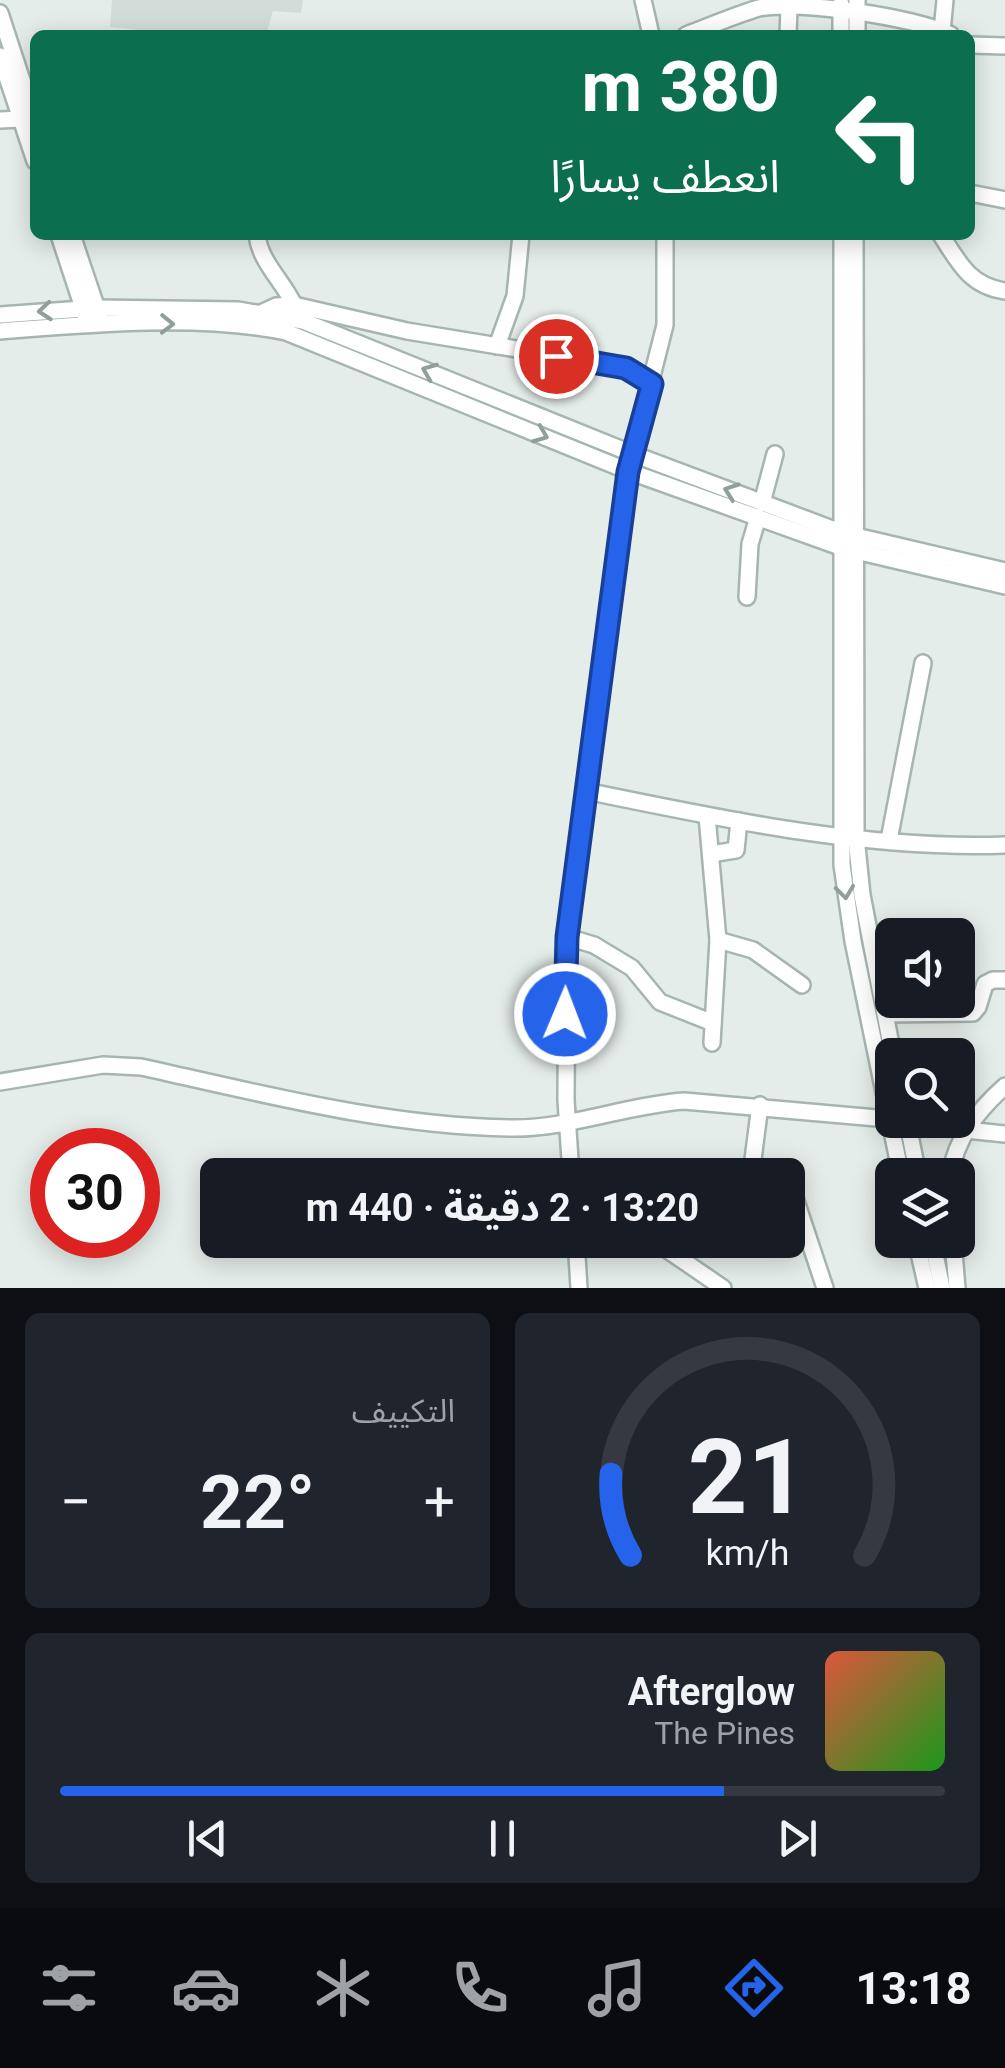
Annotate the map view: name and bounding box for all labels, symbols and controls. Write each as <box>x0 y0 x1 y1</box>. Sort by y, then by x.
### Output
text: 380 m <box>581 46 780 128</box>
icon: left <box>815 70 945 200</box>
text: انعطف يسارًا <box>550 150 780 203</box>
one-way arrow <box>37 299 53 321</box>
one-way arrow <box>160 313 176 335</box>
pin <box>514 314 599 399</box>
icon: arrive <box>529 329 584 384</box>
one-way arrow <box>422 362 439 382</box>
one-way arrow <box>532 424 549 444</box>
one-way arrow <box>724 482 741 503</box>
one-way arrow <box>834 885 855 901</box>
map controls <box>875 918 975 1258</box>
button: sound <box>875 918 975 1018</box>
position arrow <box>513 962 617 1066</box>
button: search <box>875 1038 975 1138</box>
speed limit sign: 30 <box>30 1128 160 1258</box>
button: layers <box>875 1158 975 1258</box>
text: 13:20 · 2 دقيقة · 440 m <box>306 1186 699 1230</box>
text: التكييف <box>352 1392 455 1430</box>
text: 21 <box>688 1417 807 1538</box>
text: 22° <box>200 1458 315 1546</box>
text: − <box>60 1470 91 1534</box>
text: + <box>424 1470 455 1534</box>
text: km/h <box>706 1532 789 1574</box>
text: Afterglow <box>628 1670 795 1714</box>
text: The Pines <box>654 1714 795 1752</box>
icon: previous <box>180 1811 235 1866</box>
icon: pause <box>475 1811 530 1866</box>
icon: next <box>770 1811 825 1866</box>
icon: filters <box>34 1953 104 2023</box>
icon: car <box>171 1953 241 2023</box>
icon: climate <box>308 1953 378 2023</box>
icon: phone <box>445 1953 515 2023</box>
icon: music <box>582 1953 652 2023</box>
icon: directions <box>719 1953 789 2023</box>
text: 13:18 <box>856 1962 972 2015</box>

